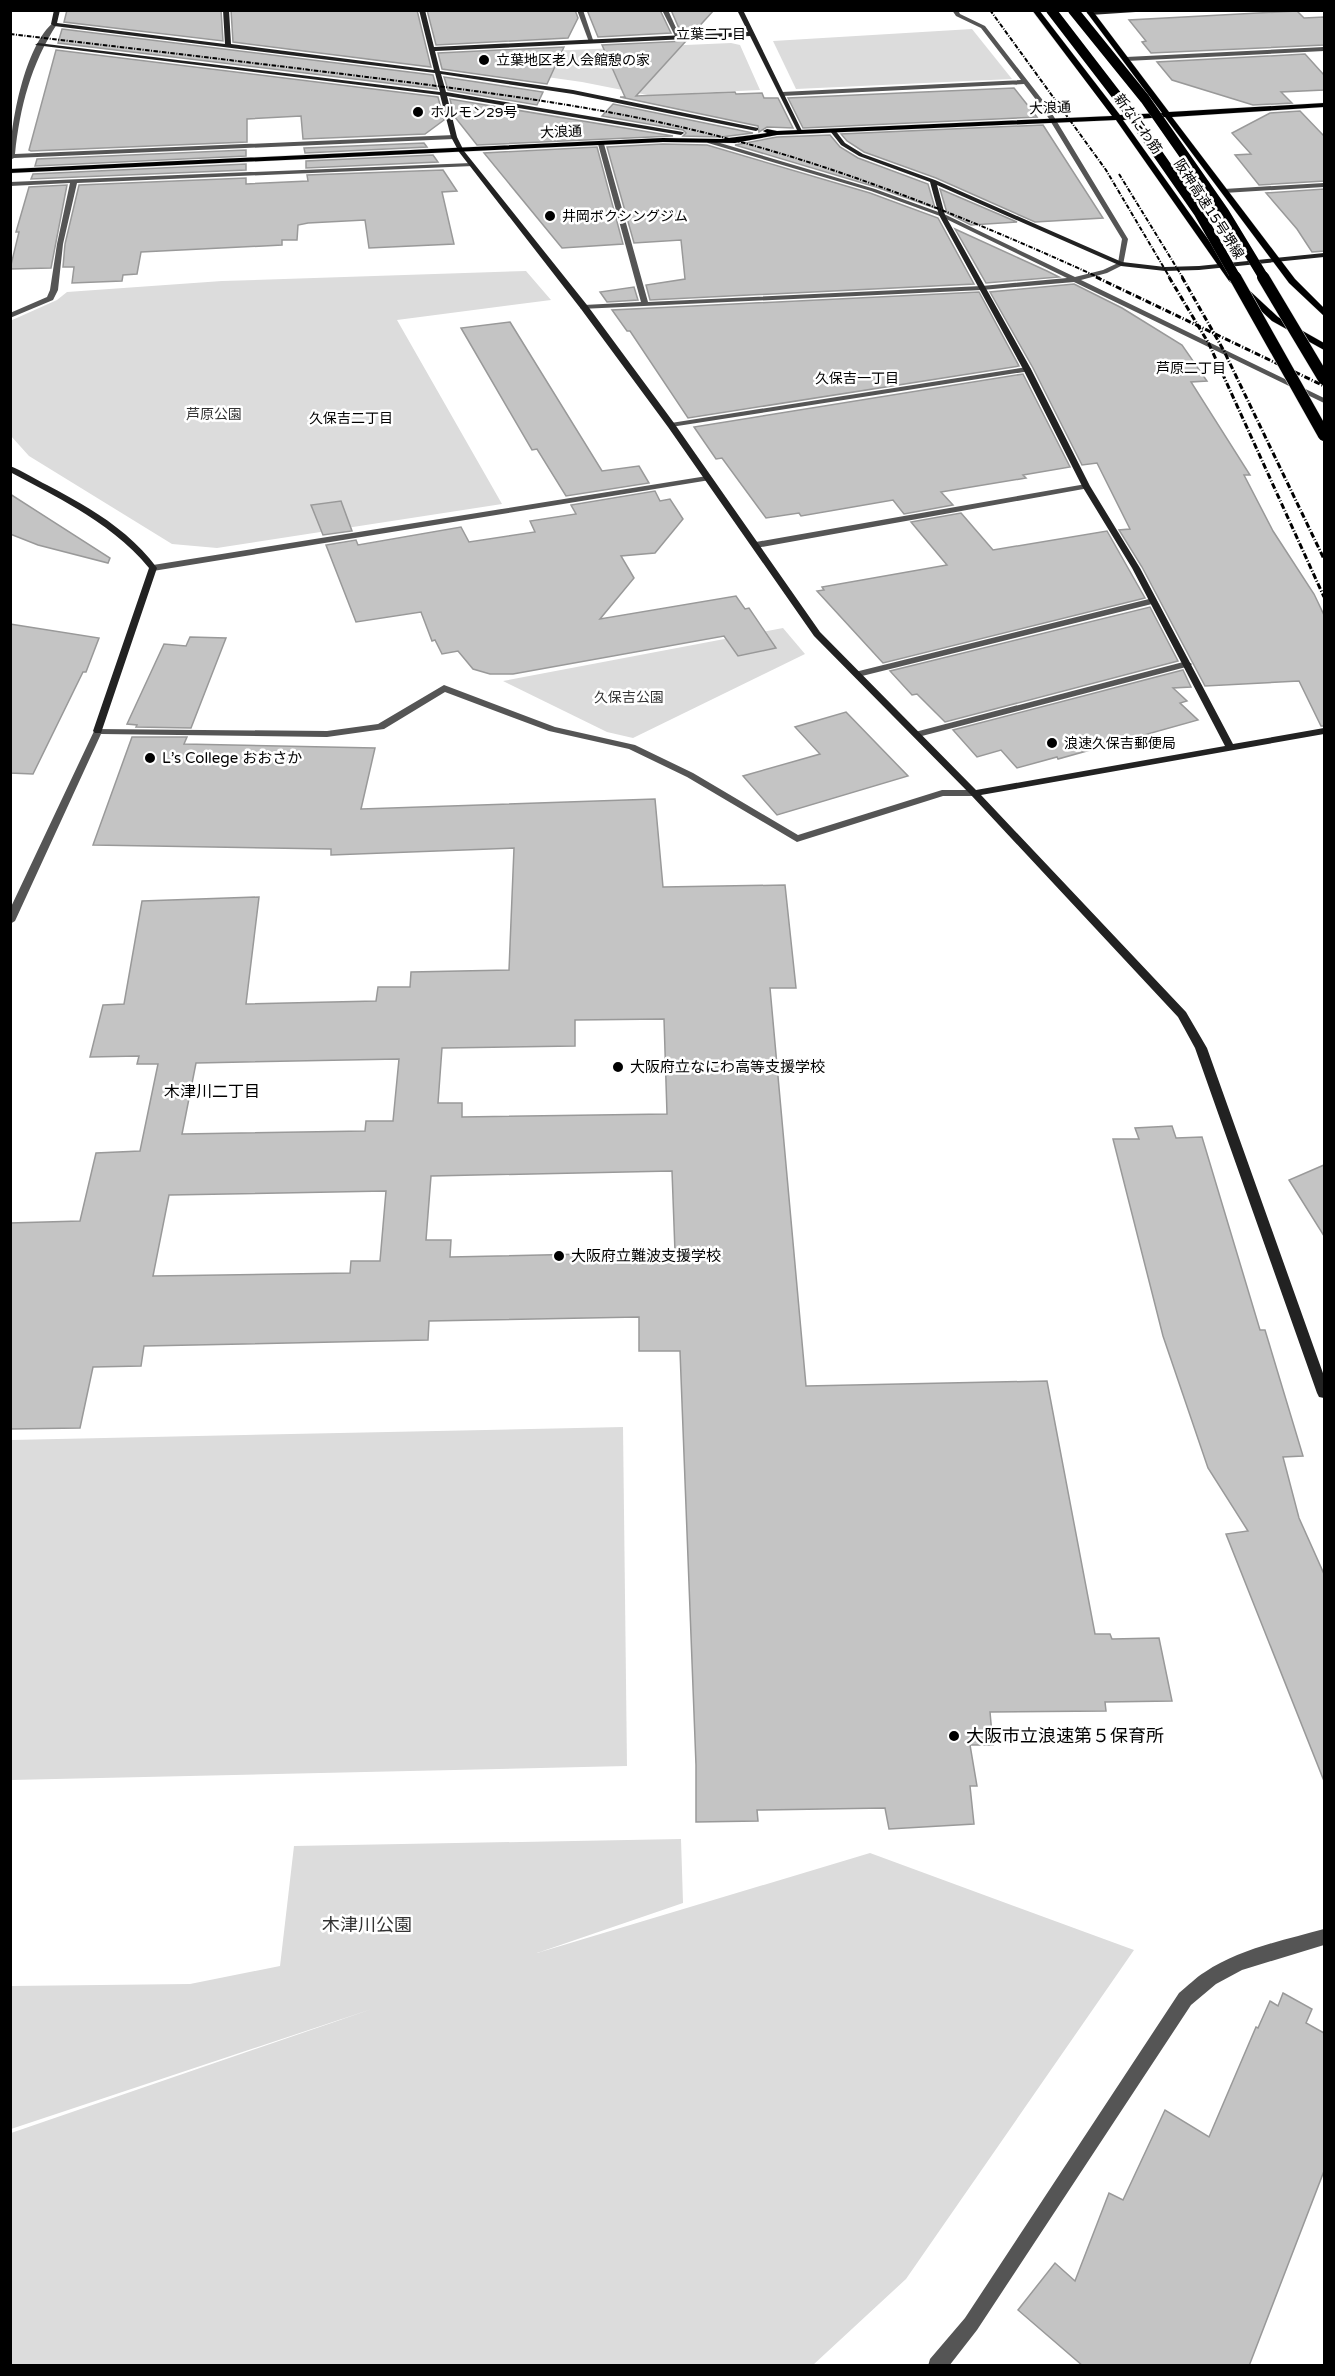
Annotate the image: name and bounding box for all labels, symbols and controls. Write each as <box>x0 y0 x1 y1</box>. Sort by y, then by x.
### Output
district label: 立葉二丁目 <box>676 26 746 43</box>
place label: 立葉地区老人会館憩の家 <box>496 52 650 69</box>
marker: 立葉地区老人会館憩の家 <box>477 53 491 67</box>
street label: 新なにわ筋 <box>1111 91 1165 157</box>
street label: 大浪通 <box>1029 98 1071 118</box>
place label: ホルモン29号 <box>430 104 518 121</box>
marker: ホルモン29号 <box>411 105 425 119</box>
street label: 大浪通 <box>540 122 582 142</box>
street label: 阪神高速15号堺線 <box>1170 156 1248 262</box>
place label: 井岡ボクシングジム <box>562 208 688 225</box>
marker: 井岡ボクシングジム <box>543 209 557 223</box>
district label: 芦原二丁目 <box>1156 360 1226 377</box>
district label: 久保吉一丁目 <box>815 370 899 387</box>
park label: 芦原公園 <box>186 406 242 423</box>
district label: 久保吉二丁目 <box>309 410 393 427</box>
park label: 久保吉公園 <box>594 689 664 706</box>
place label: 浪速久保吉郵便局 <box>1064 735 1176 752</box>
marker: 浪速久保吉郵便局 <box>1045 736 1059 750</box>
place label: L’s College おおさか <box>162 749 302 767</box>
marker: L’s College おおさか <box>143 751 157 765</box>
place label: 大阪府立なにわ高等支援学校 <box>630 1058 825 1076</box>
marker: 大阪府立なにわ高等支援学校 <box>611 1060 625 1074</box>
district label: 木津川二丁目 <box>164 1082 260 1102</box>
place label: 大阪府立難波支援学校 <box>571 1247 721 1265</box>
marker: 大阪府立難波支援学校 <box>552 1249 566 1263</box>
place label: 大阪市立浪速第５保育所 <box>966 1725 1164 1747</box>
marker: 大阪市立浪速第５保育所 <box>947 1729 961 1743</box>
park label: 木津川公園 <box>322 1914 412 1936</box>

